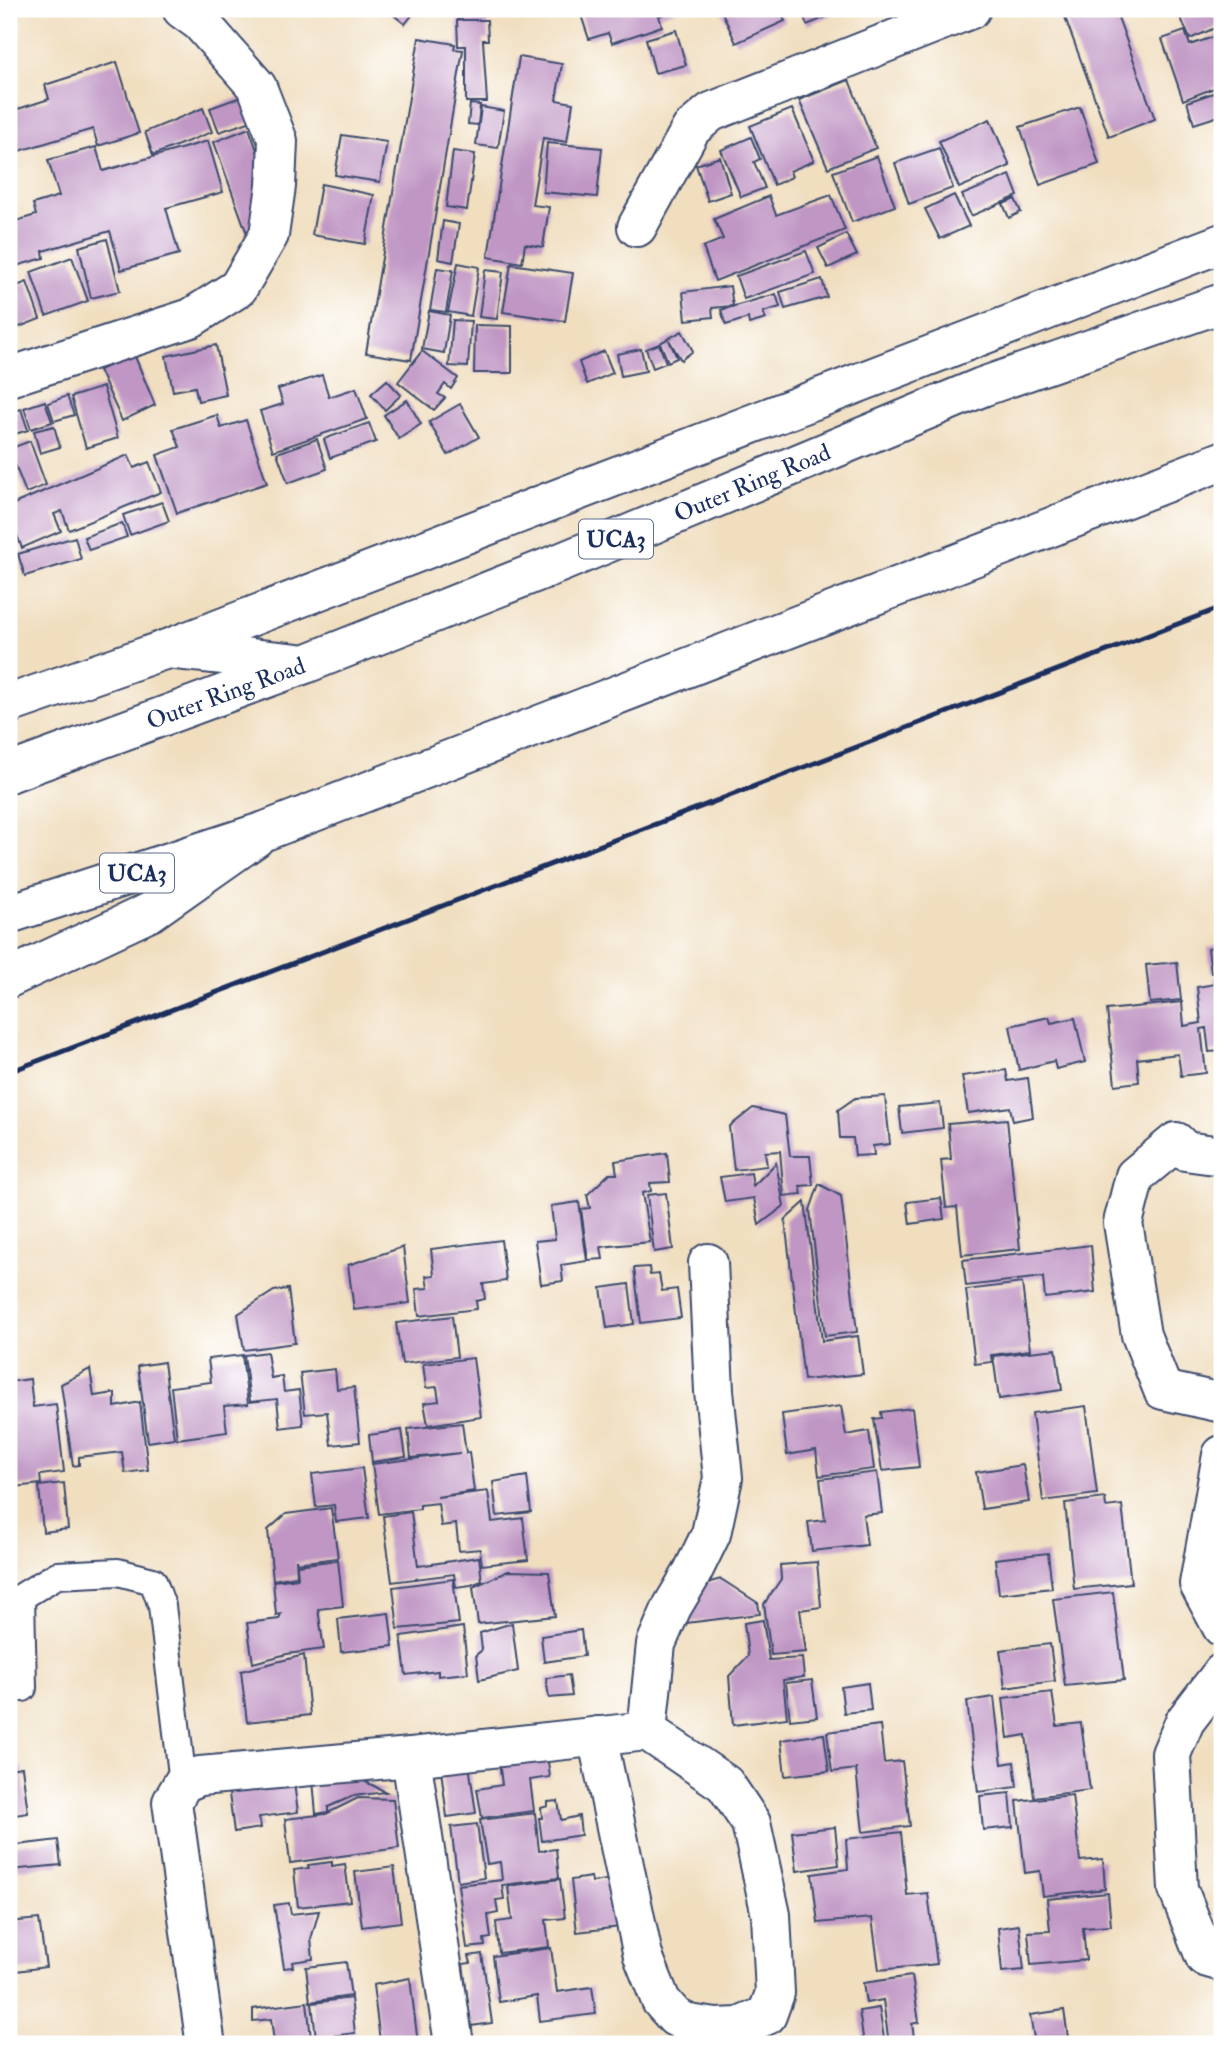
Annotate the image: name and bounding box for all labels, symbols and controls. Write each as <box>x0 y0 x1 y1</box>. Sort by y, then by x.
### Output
street label: Outer Ring Road <box>669 437 836 530</box>
road number: UCA3 <box>579 520 653 558</box>
street label: Outer Ring Road <box>142 650 310 737</box>
road number: UCA3 <box>100 853 174 892</box>

